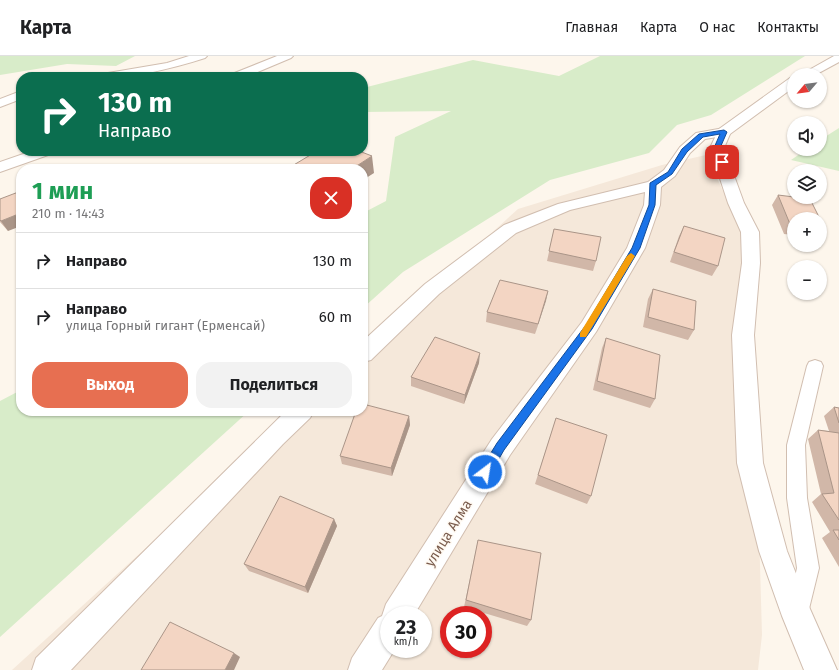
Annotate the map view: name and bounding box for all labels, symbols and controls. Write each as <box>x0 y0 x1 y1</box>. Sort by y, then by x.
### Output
text: Карта <box>20 16 72 39</box>
text: Главная <box>565 19 618 36</box>
text: Карта <box>640 19 677 36</box>
text: О нас <box>699 19 735 36</box>
text: Контакты <box>757 19 819 36</box>
north arrow <box>787 68 827 108</box>
map controls <box>787 68 827 300</box>
text: 130 m <box>98 86 172 119</box>
icon: right <box>32 88 84 140</box>
button: sound <box>787 116 827 156</box>
text: Направо <box>98 120 172 142</box>
pin <box>705 145 739 179</box>
icon: arrive <box>711 151 733 173</box>
button: layers <box>787 164 827 204</box>
text: 1 мин <box>32 177 93 205</box>
button: close <box>310 177 352 219</box>
text: 210 m · 14:43 <box>32 206 104 221</box>
button: + <box>787 212 827 252</box>
icon: right <box>32 250 54 272</box>
text: Направо <box>66 252 127 270</box>
text: 130 m <box>313 252 352 270</box>
button: − <box>787 260 827 300</box>
text: Направо <box>66 300 127 318</box>
icon: right <box>32 306 54 328</box>
text: 60 m <box>319 308 352 326</box>
text: улица Горный гигант (Ерменсай) <box>66 318 265 333</box>
button: Выход <box>32 362 188 408</box>
button: Поделиться <box>196 362 352 408</box>
position arrow <box>464 451 506 493</box>
street label: улица Алма <box>421 497 476 570</box>
speed limit sign: 30 <box>440 606 492 658</box>
text: 23 <box>396 615 416 639</box>
text: km/h <box>394 636 418 648</box>

